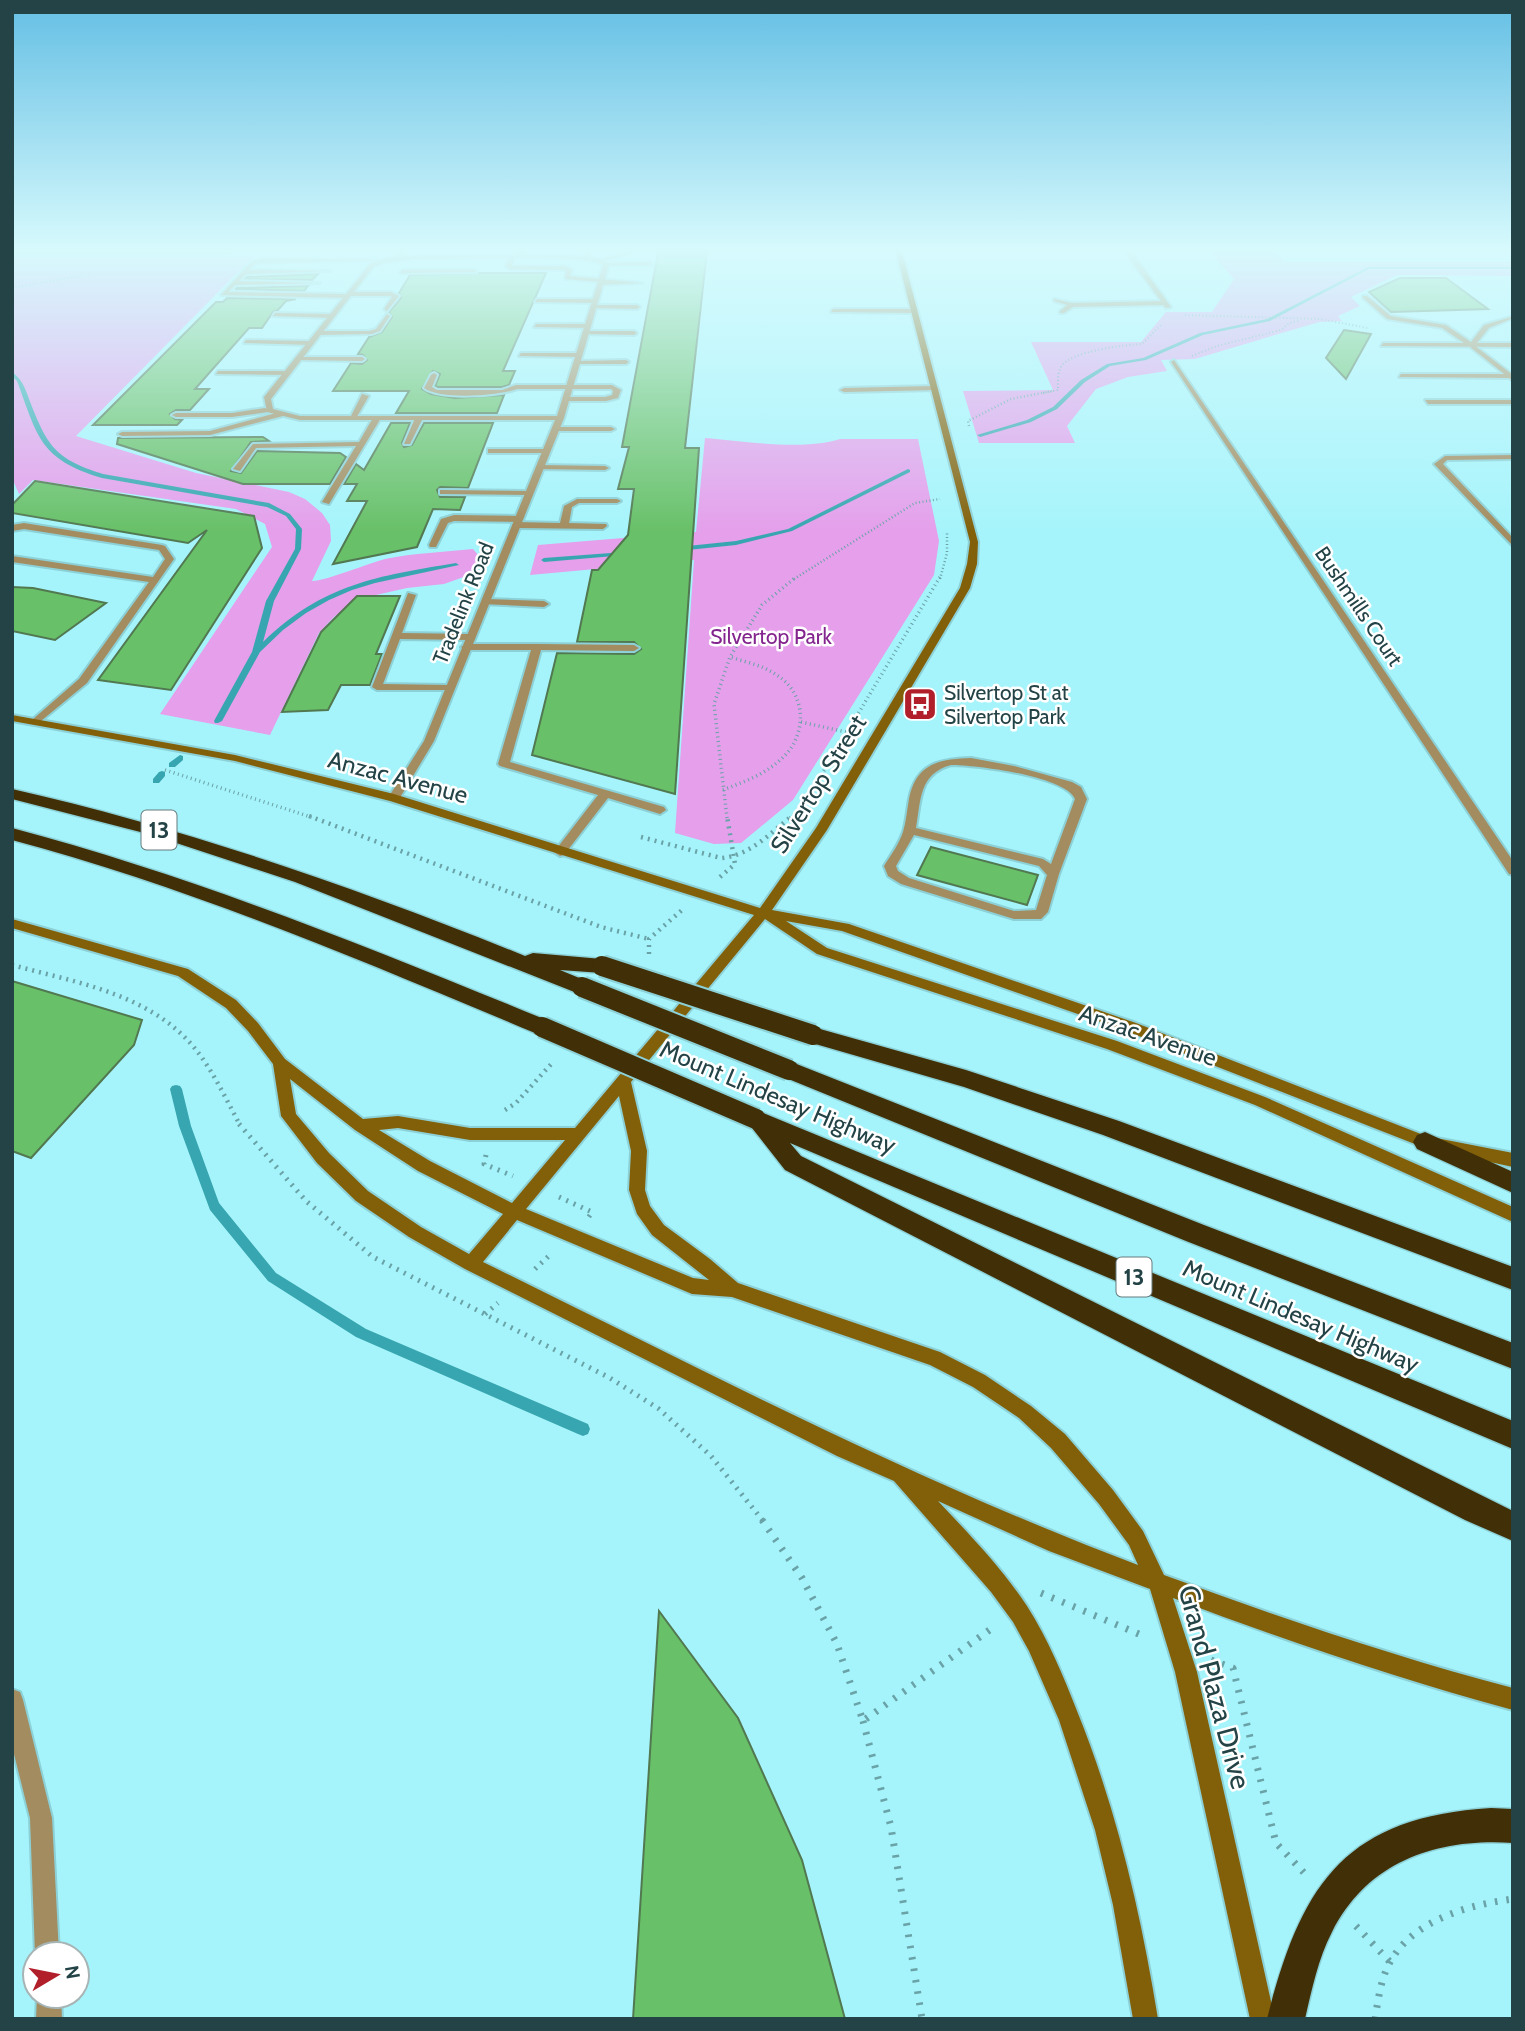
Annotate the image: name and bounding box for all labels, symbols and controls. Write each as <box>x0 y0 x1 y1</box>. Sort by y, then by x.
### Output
street label: Tradelink Road <box>427 538 499 668</box>
street label: Bushmills Court <box>1310 542 1408 670</box>
park label: Silvertop Park <box>710 624 832 649</box>
place label: Silvertop St at Silvertop Park <box>944 680 1069 729</box>
bus stop icon: Silvertop St at Silvertop Park <box>901 685 939 723</box>
street label: Silvertop Street <box>764 710 872 858</box>
street label: Anzac Avenue <box>325 744 471 810</box>
road number: 13 <box>142 810 176 850</box>
street label: Anzac Avenue <box>1075 998 1221 1072</box>
street label: Mount Lindesay Highway <box>656 1034 900 1160</box>
street label: Mount Lindesay Highway <box>1179 1253 1423 1379</box>
road number: 13 <box>1116 1258 1152 1296</box>
street label: Grand Plaza Drive <box>1171 1581 1259 1793</box>
north arrow <box>21 1940 91 2010</box>
text: N <box>60 1964 85 1981</box>

